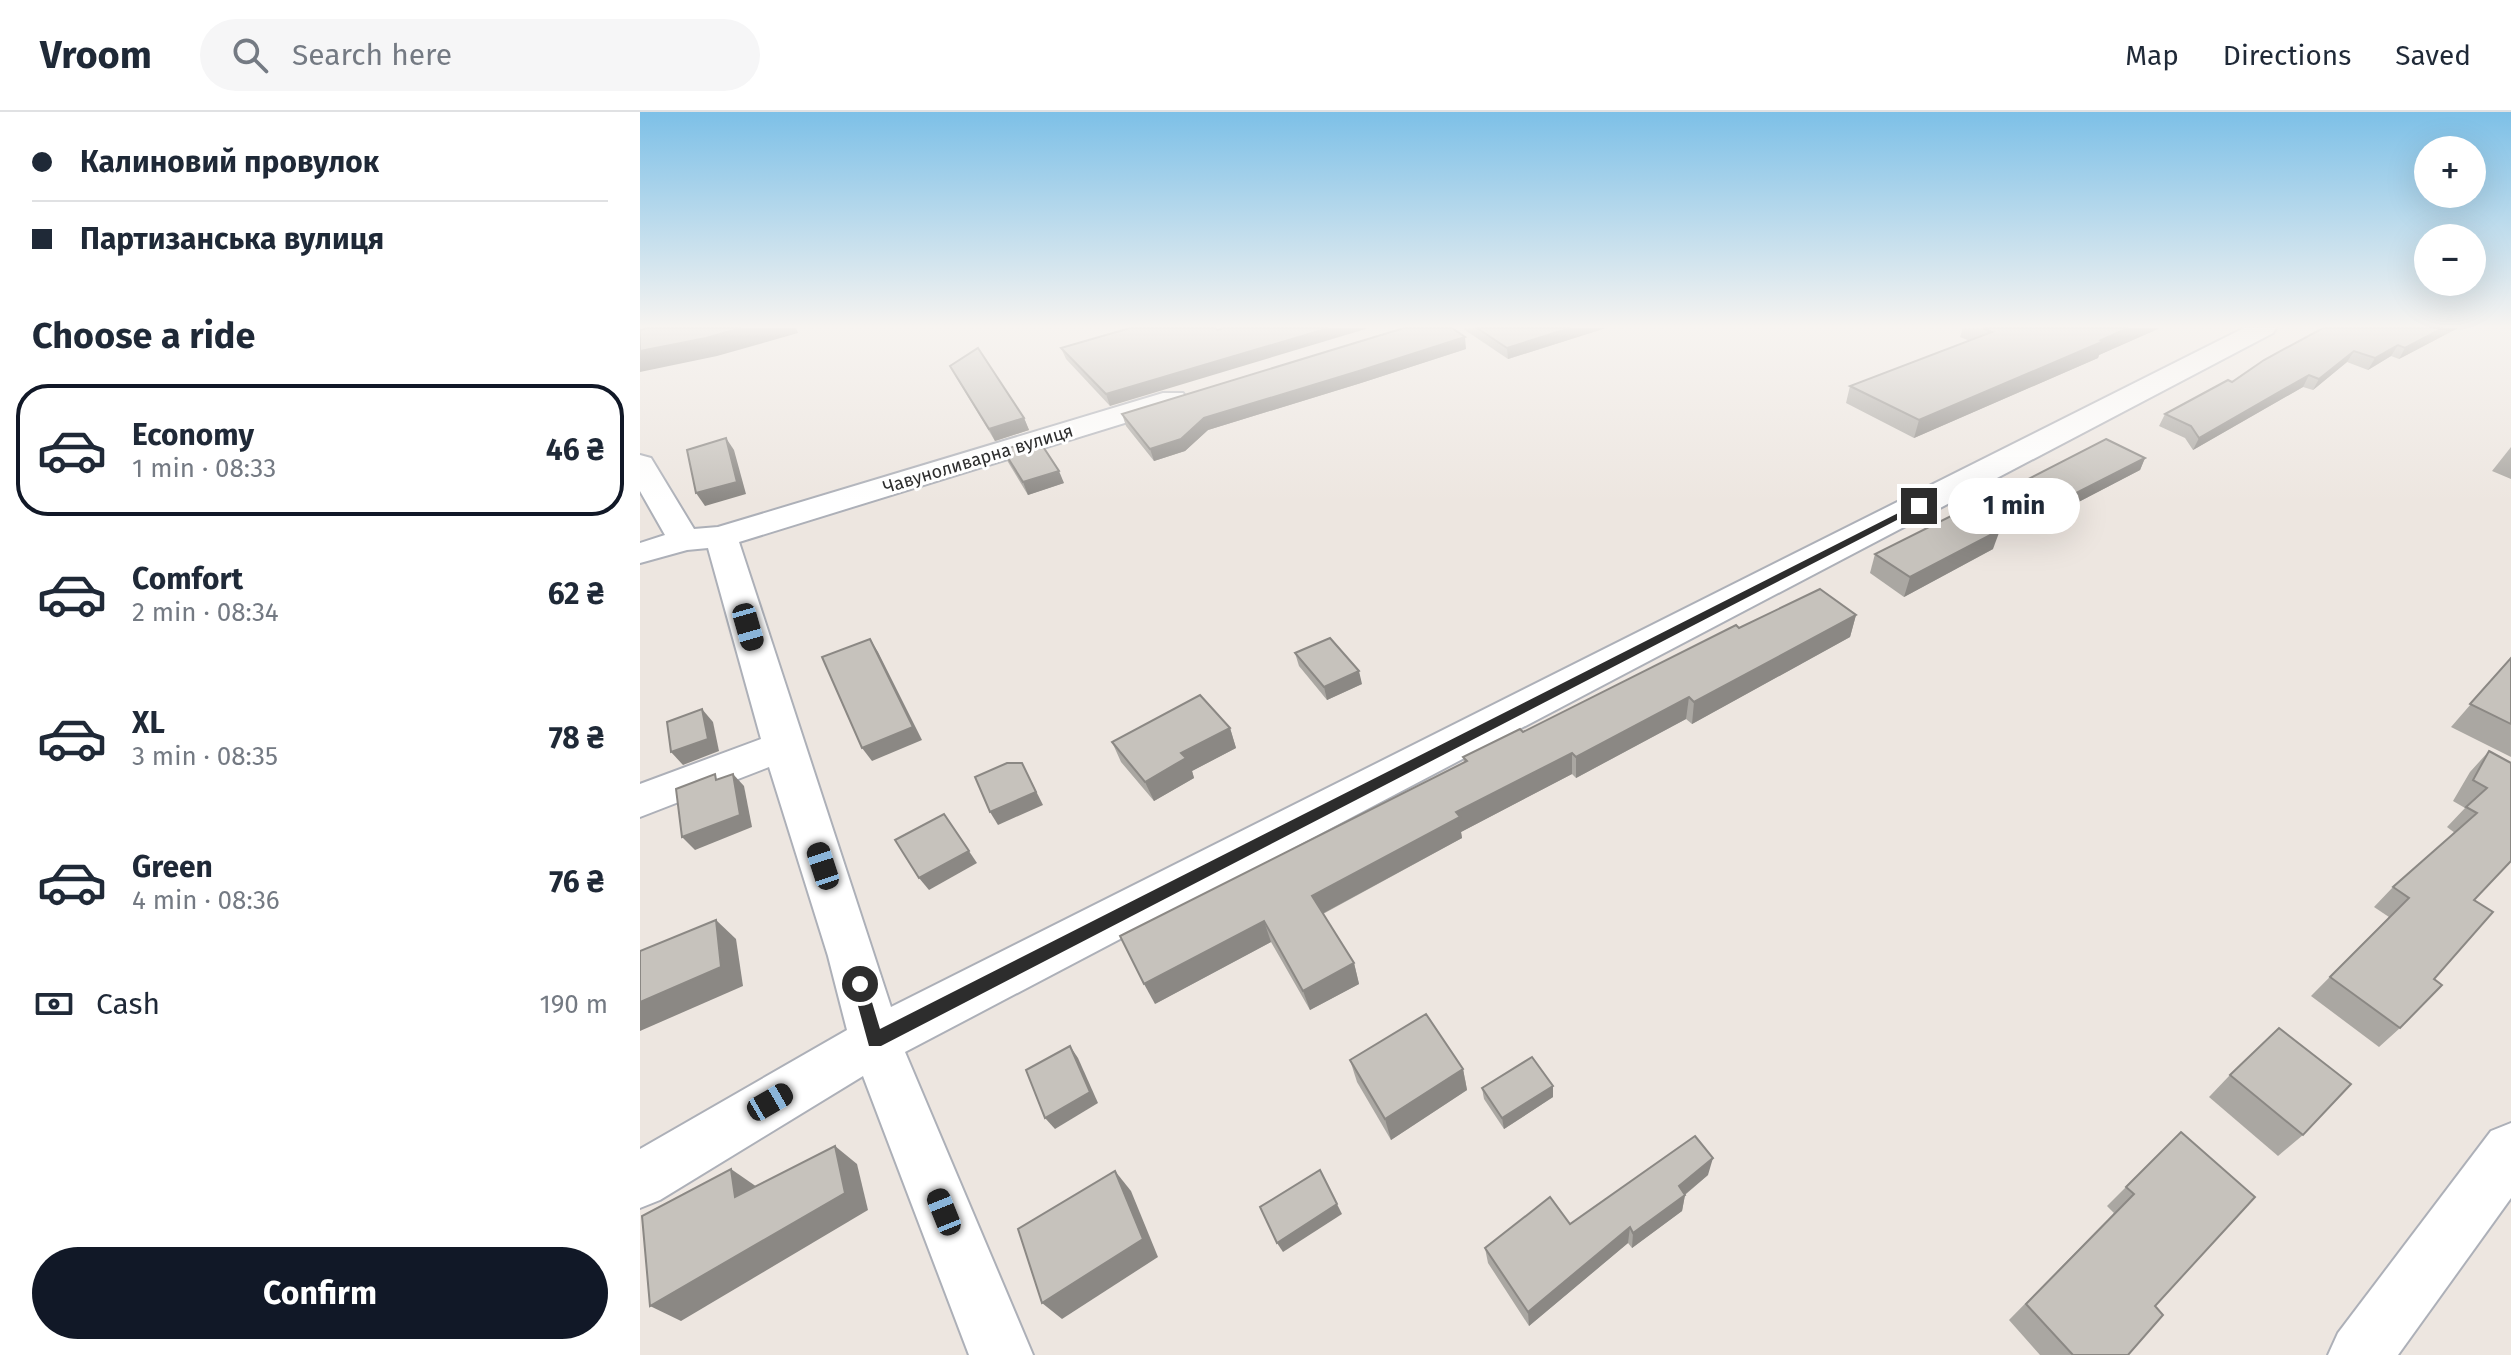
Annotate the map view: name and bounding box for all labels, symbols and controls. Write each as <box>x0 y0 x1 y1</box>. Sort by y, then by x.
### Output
search box <box>200 19 760 91</box>
text: Vroom <box>40 32 152 78</box>
icon: search <box>228 33 272 77</box>
text: Search here <box>292 37 452 73</box>
text: Map <box>2125 39 2179 72</box>
text: Directions <box>2223 39 2351 72</box>
text: Saved <box>2395 39 2471 72</box>
map controls <box>2414 136 2486 296</box>
button: + <box>2414 136 2486 208</box>
text: Калиновий провулок <box>80 144 379 180</box>
text: Партизанська вулиця <box>80 221 384 257</box>
button: − <box>2414 224 2486 296</box>
text: Choose a ride <box>32 314 255 358</box>
icon: car <box>36 414 108 486</box>
text: Economy <box>132 417 254 453</box>
street label: Чавуноливарна вулиця <box>880 420 1076 498</box>
text: 46 ₴ <box>546 432 604 468</box>
text: 1 min · 08:33 <box>132 453 276 484</box>
callout: 1 min <box>1947 478 2079 534</box>
route end <box>1901 488 1937 524</box>
text: 1 min <box>1983 490 2045 521</box>
icon: car <box>36 558 108 630</box>
text: Comfort <box>132 561 243 597</box>
text: 62 ₴ <box>548 576 604 612</box>
text: 2 min · 08:34 <box>132 597 279 628</box>
car <box>730 601 766 653</box>
icon: car <box>36 702 108 774</box>
text: XL <box>132 705 165 741</box>
text: 78 ₴ <box>549 720 604 756</box>
text: 3 min · 08:35 <box>132 741 278 772</box>
car <box>804 839 842 893</box>
icon: car <box>36 846 108 918</box>
text: Green <box>132 849 213 885</box>
text: 76 ₴ <box>549 864 604 900</box>
text: 4 min · 08:36 <box>132 885 280 916</box>
route start <box>842 966 878 1002</box>
icon: cash <box>32 982 76 1026</box>
text: Cash <box>96 986 160 1022</box>
text: 190 m <box>539 989 608 1020</box>
car <box>743 1080 797 1124</box>
car <box>924 1185 964 1239</box>
button: Confirm <box>32 1247 608 1339</box>

